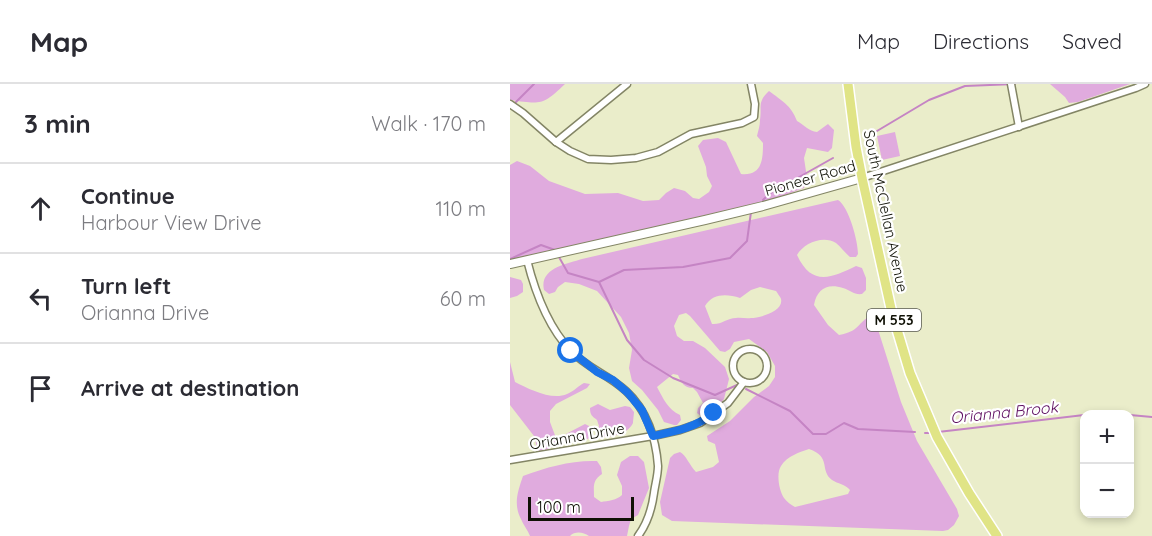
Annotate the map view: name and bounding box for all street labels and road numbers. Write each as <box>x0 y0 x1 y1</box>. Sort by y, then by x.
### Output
street label: South McClellan Avenue <box>859 128 913 294</box>
street label: Pioneer Road <box>762 156 858 200</box>
road number: M 553 <box>867 309 921 331</box>
street label: Orianna Drive <box>528 418 626 454</box>

